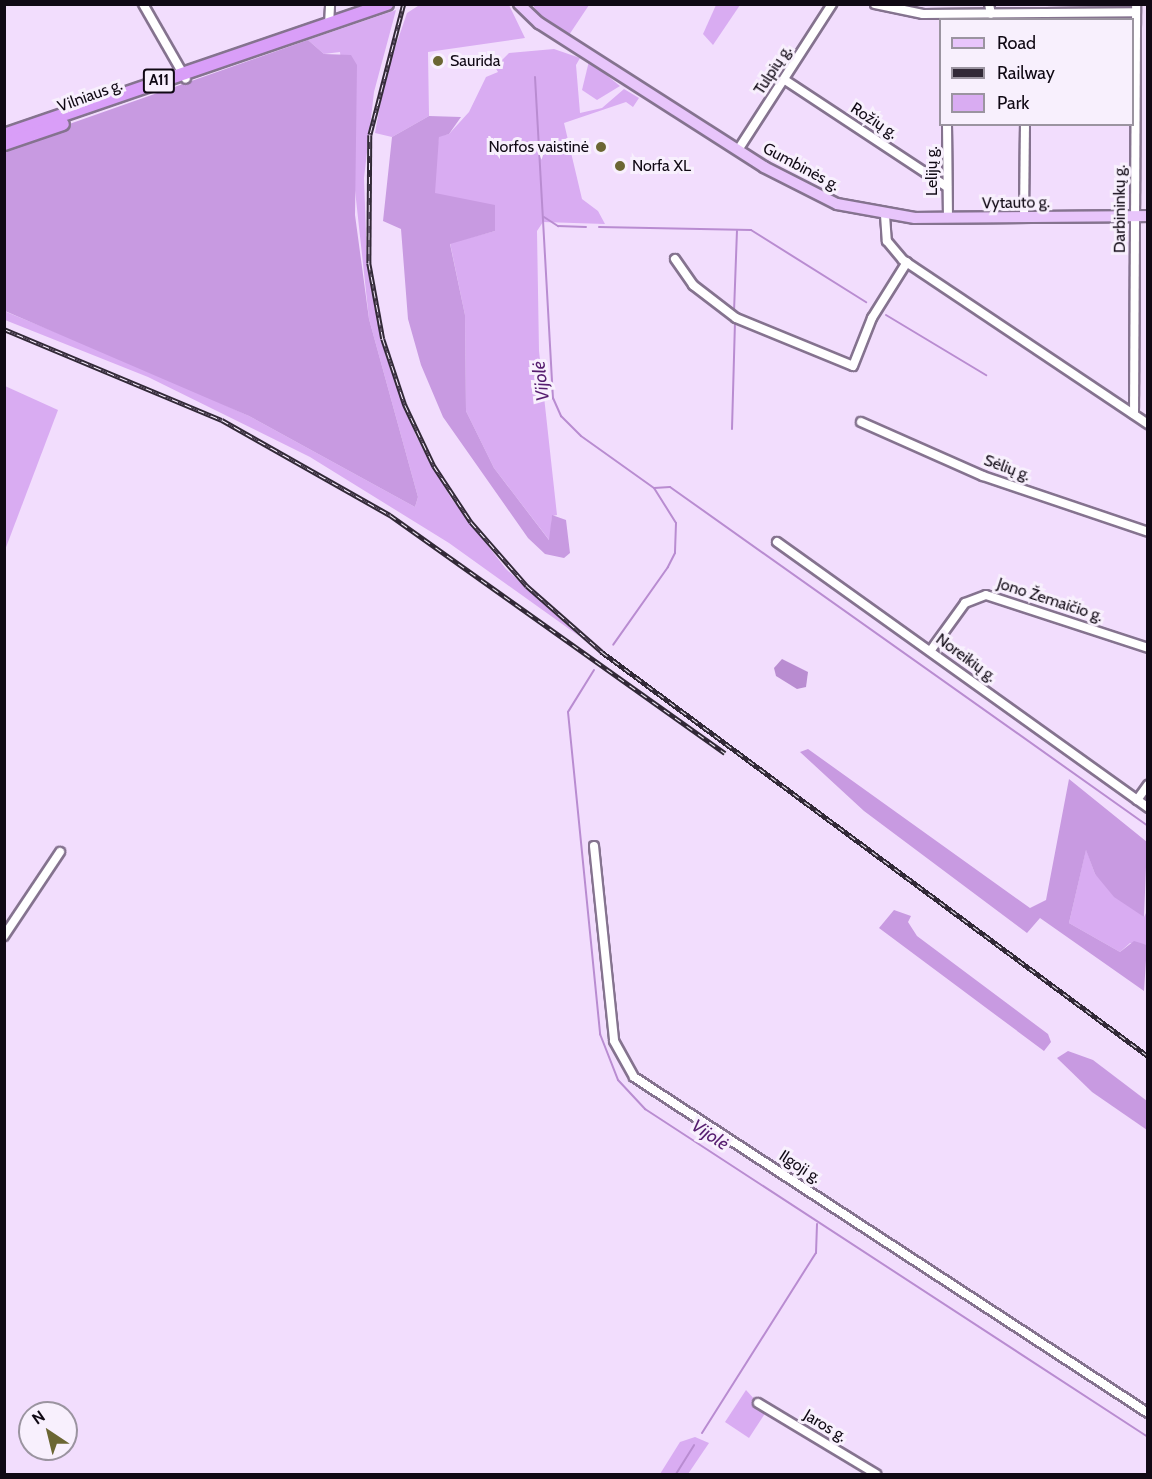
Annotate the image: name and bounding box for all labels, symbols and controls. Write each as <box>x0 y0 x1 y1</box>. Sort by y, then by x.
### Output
legend <box>939 18 1134 126</box>
text: Road <box>997 32 1036 54</box>
street label: Tulpių g. <box>750 42 796 98</box>
place label: Saurida <box>450 51 500 71</box>
marker: Saurida <box>431 54 445 68</box>
text: Railway <box>997 62 1055 84</box>
road number: A11 <box>142 69 176 93</box>
street label: Vilniaus g. <box>55 75 125 117</box>
text: Park <box>997 92 1029 114</box>
street label: Rožių g. <box>847 99 901 143</box>
place label: Norfos vaistinė <box>489 137 589 157</box>
street label: Gumbinės g. <box>759 139 843 195</box>
marker: Norfos vaistinė <box>594 140 608 154</box>
street label: Lelijų g. <box>922 146 942 196</box>
place label: Norfa XL <box>632 156 691 176</box>
marker: Norfa XL <box>613 159 627 173</box>
street label: Darbininkų g. <box>1110 165 1130 253</box>
street label: Vytauto g. <box>982 193 1050 213</box>
water label: Vijolė <box>528 360 554 402</box>
street label: Sėlių g. <box>981 451 1033 485</box>
street label: Jono Žemaičio g. <box>995 574 1105 626</box>
street label: Noreikių g. <box>932 630 1000 686</box>
water label: Vijolė <box>687 1115 733 1155</box>
street label: Ilgoji g. <box>775 1146 825 1188</box>
north arrow <box>18 1401 78 1461</box>
text: N <box>28 1406 49 1429</box>
street label: Jaros g. <box>800 1406 850 1446</box>

